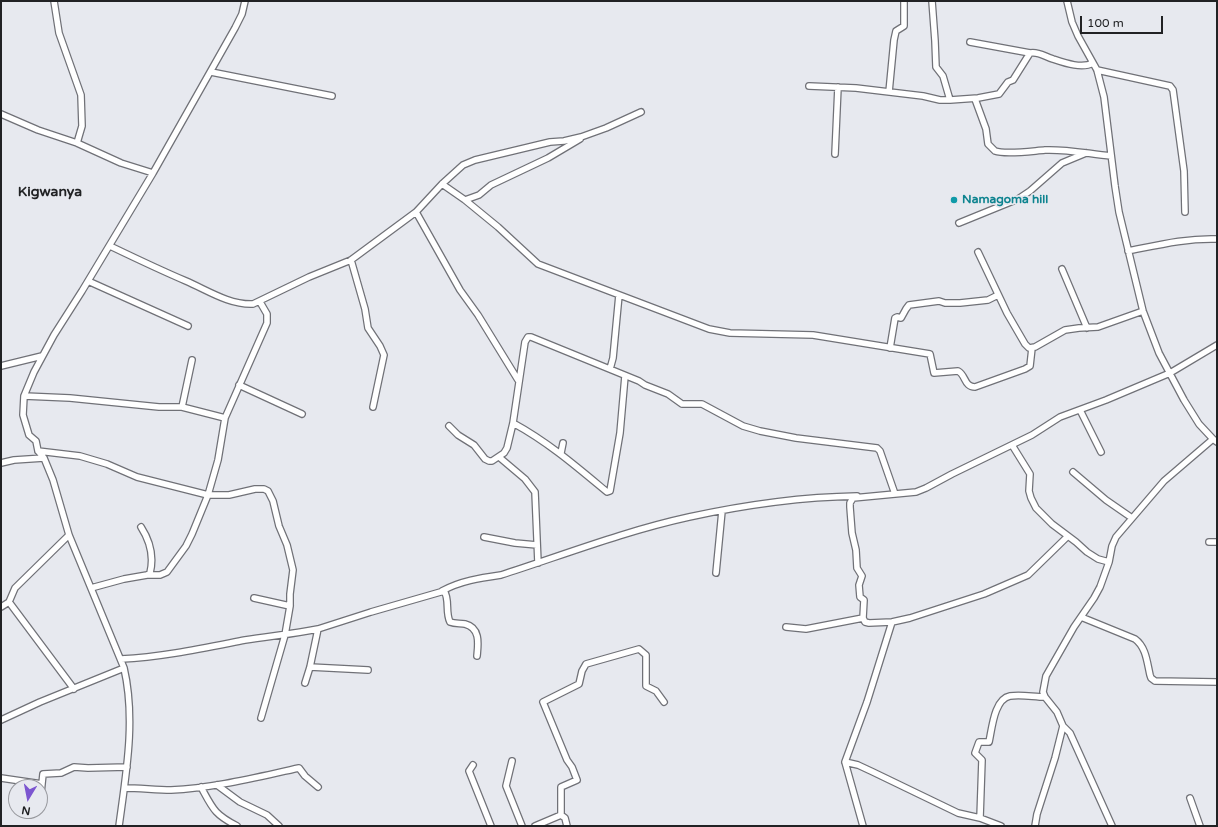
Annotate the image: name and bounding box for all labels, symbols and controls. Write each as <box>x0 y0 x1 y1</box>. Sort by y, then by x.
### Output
scale bar <box>1082 8 1165 34</box>
text: 100 m <box>1087 16 1124 30</box>
district label: Kigwanya <box>18 184 82 200</box>
place label: Namagoma hill <box>962 193 1048 207</box>
marker: Namagoma hill <box>949 195 959 205</box>
north arrow <box>8 779 48 819</box>
text: N <box>21 803 31 817</box>

